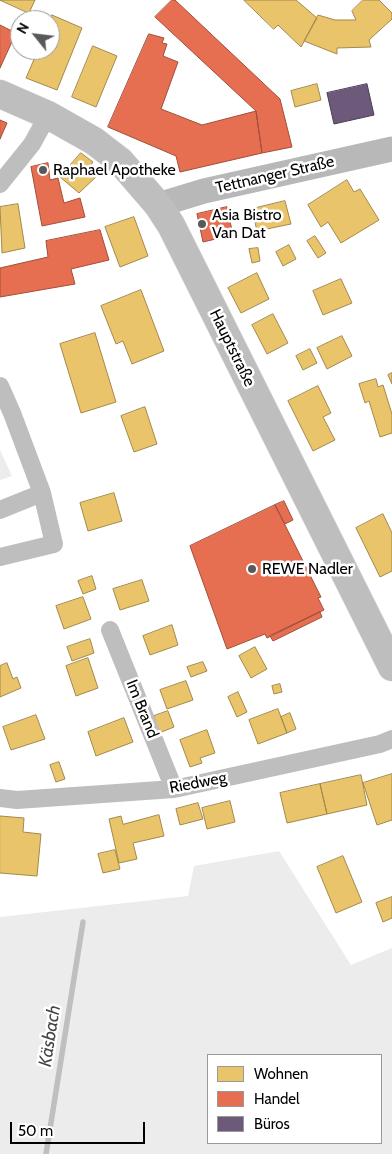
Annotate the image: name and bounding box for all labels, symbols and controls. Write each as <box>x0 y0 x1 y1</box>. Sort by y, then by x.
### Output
north arrow <box>10 10 60 60</box>
text: N <box>12 20 33 37</box>
street label: Tettnanger Straße <box>214 152 336 198</box>
place label: Raphael Apotheke <box>53 160 176 180</box>
marker: Raphael Apotheke <box>37 164 49 176</box>
place label: Asia Bistro Van Dat <box>212 205 282 243</box>
marker: Asia Bistro Van Dat <box>196 218 208 230</box>
street label: Hauptstraße <box>205 306 259 390</box>
place label: REWE Nadler <box>262 559 353 579</box>
marker: REWE Nadler <box>246 563 258 575</box>
street label: Im Brand <box>122 677 162 741</box>
street label: Riedweg <box>168 768 228 798</box>
water label: Käsbach <box>34 1004 66 1068</box>
legend <box>207 1054 382 1144</box>
text: Wohnen <box>254 1065 308 1083</box>
text: Handel <box>254 1090 300 1108</box>
scale bar <box>12 1112 148 1144</box>
text: Büros <box>254 1115 290 1133</box>
text: 50 m <box>18 1122 53 1140</box>

